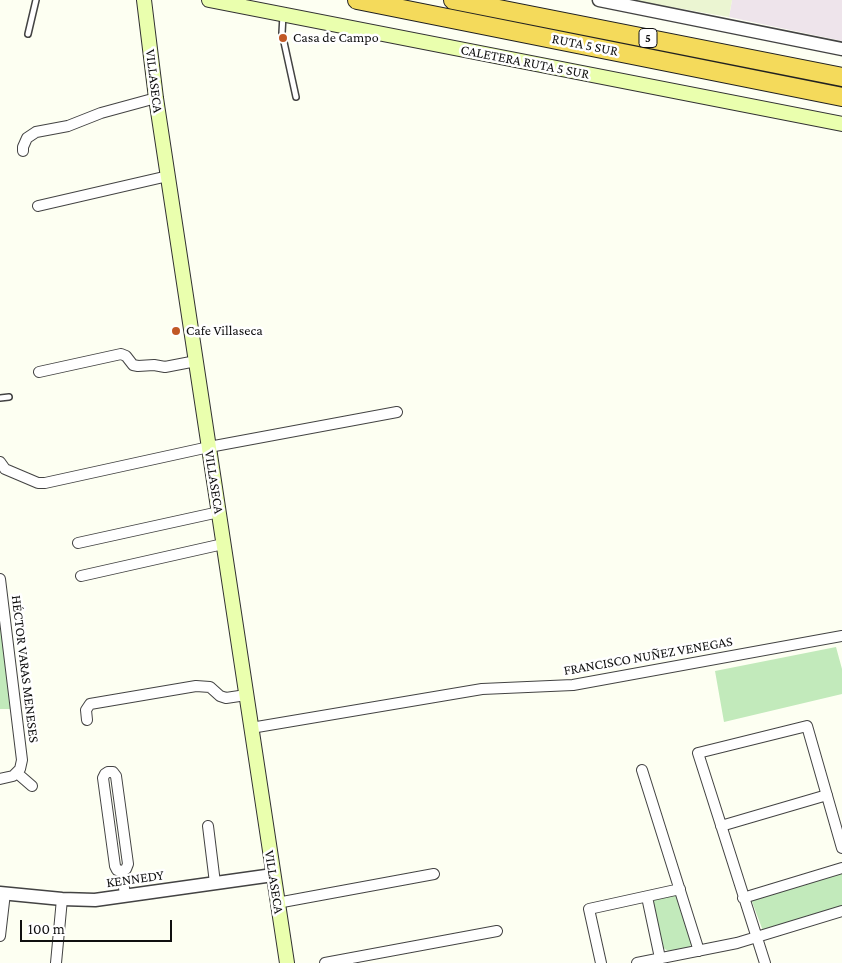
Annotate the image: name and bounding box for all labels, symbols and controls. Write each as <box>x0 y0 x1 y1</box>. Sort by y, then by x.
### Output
road number: 5 <box>639 28 657 48</box>
place label: Casa de Campo <box>293 30 379 46</box>
street label: RUTA 5 SUR <box>551 30 619 60</box>
marker: Casa de Campo <box>277 32 289 44</box>
street label: CALETERA RUTA 5 SUR <box>459 41 591 83</box>
street label: VILLASECA <box>142 48 166 114</box>
place label: Cafe Villaseca <box>186 323 263 339</box>
marker: Cafe Villaseca <box>170 325 182 337</box>
street label: VILLASECA <box>201 449 227 515</box>
street label: HÉCTOR VARAS MENESES <box>8 594 42 744</box>
street label: FRANCISCO NUÑEZ VENEGAS <box>562 633 734 679</box>
street label: VILLASECA <box>261 849 287 915</box>
street label: KENNEDY <box>105 867 165 891</box>
scale bar <box>22 910 175 942</box>
text: 100 m <box>28 921 65 937</box>

